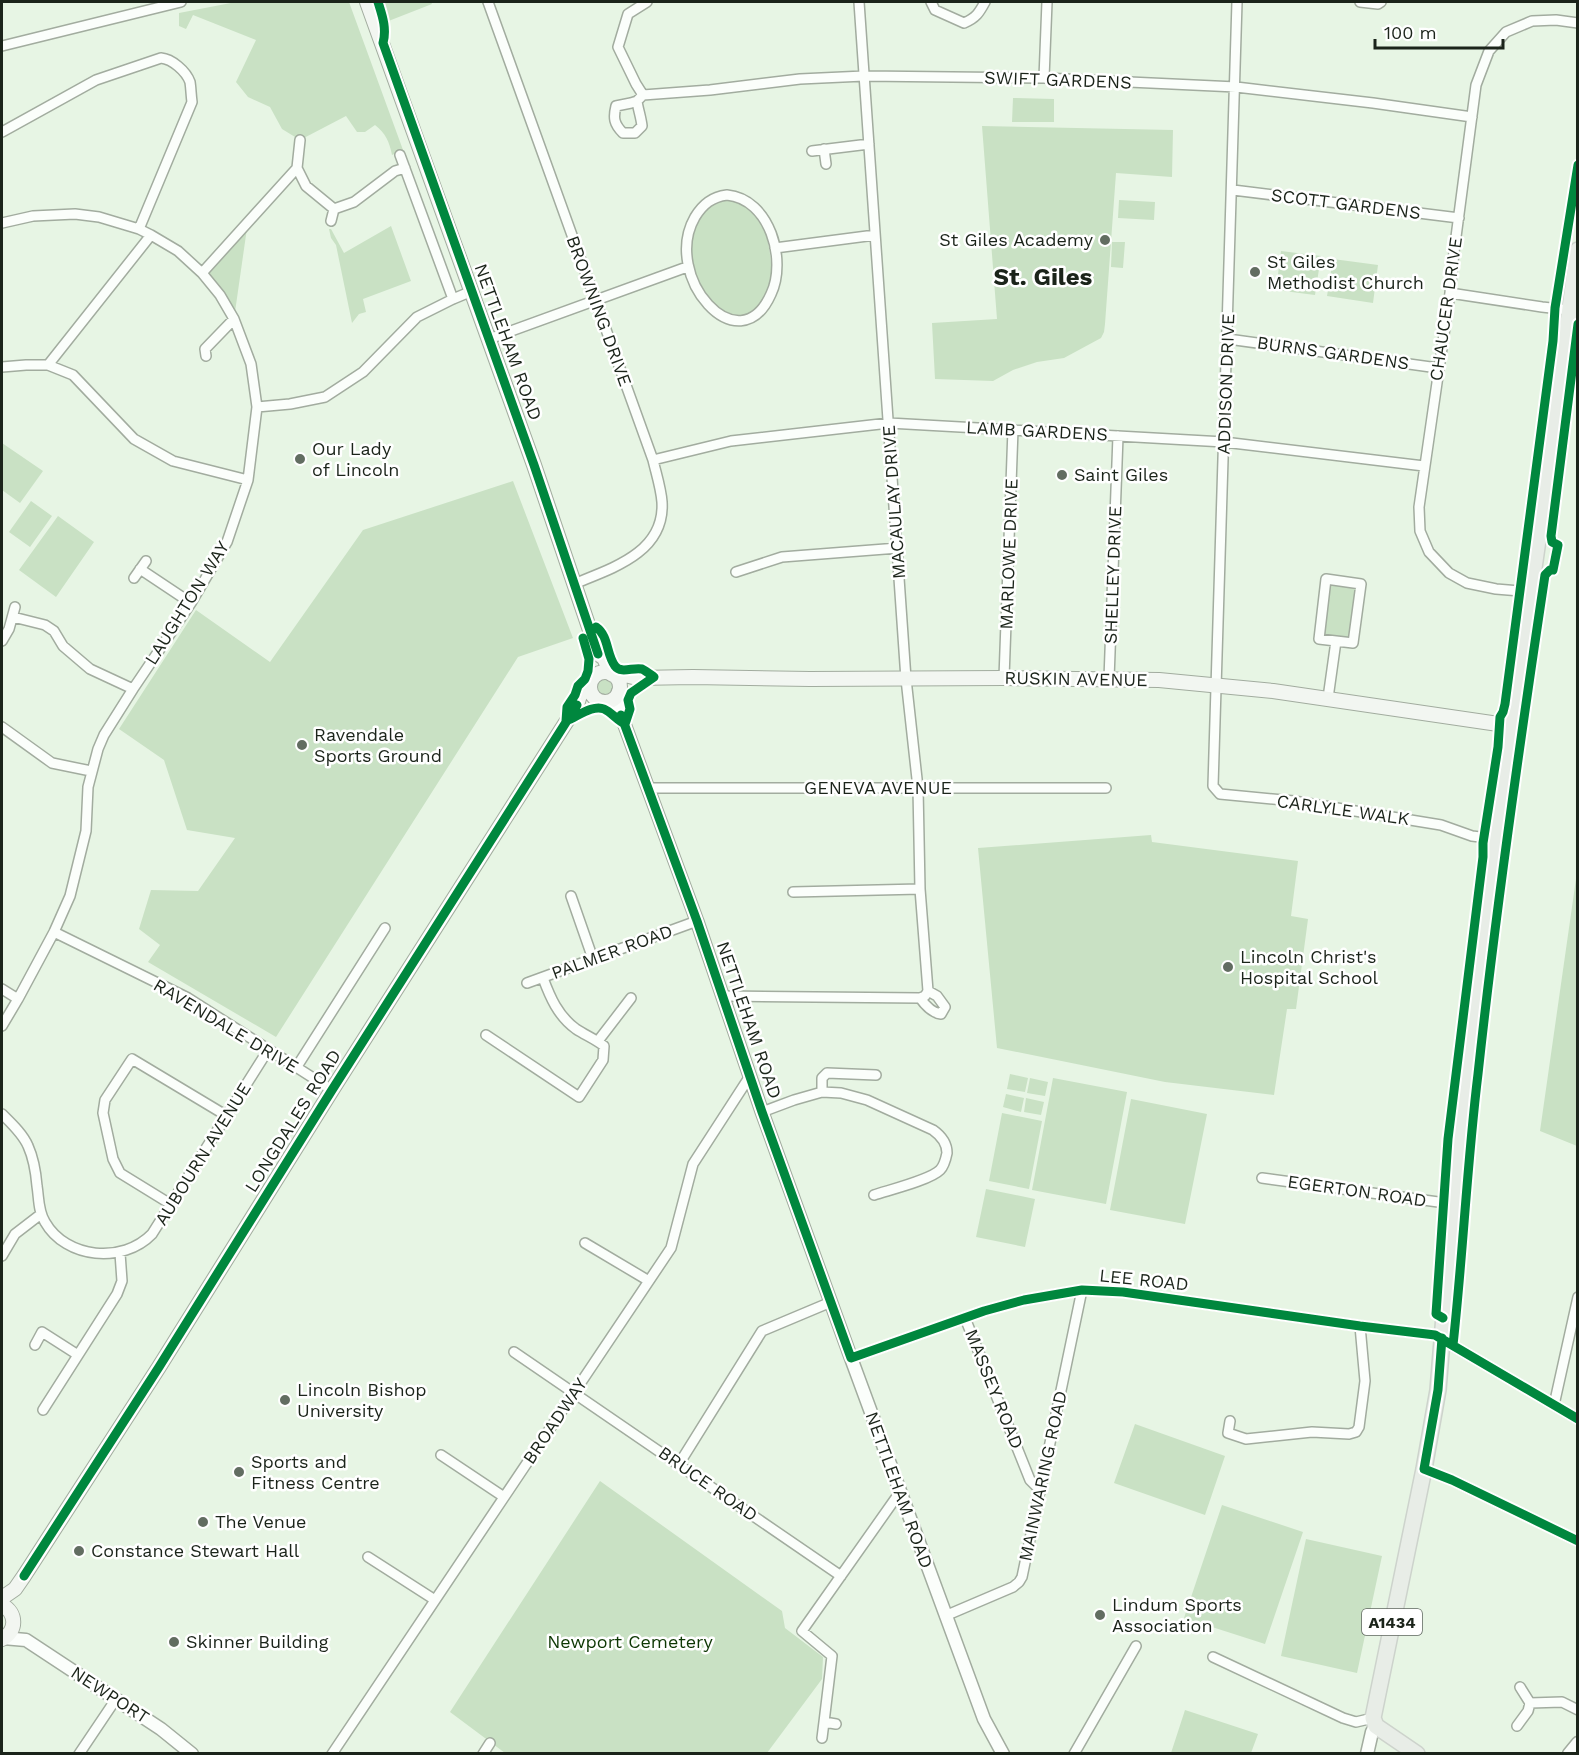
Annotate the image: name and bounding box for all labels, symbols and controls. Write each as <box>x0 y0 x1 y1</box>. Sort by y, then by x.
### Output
scale bar <box>1375 12 1502 50</box>
text: 100 m <box>1384 22 1437 43</box>
street label: SWIFT GARDENS <box>984 66 1132 93</box>
street label: SCOTT GARDENS <box>1270 184 1422 223</box>
place label: St Giles Academy <box>939 229 1094 250</box>
street label: BROWNING DRIVE <box>562 233 636 389</box>
marker: St Giles Academy <box>1098 233 1112 247</box>
street label: CHAUCER DRIVE <box>1425 236 1466 382</box>
place label: St Giles Methodist Church <box>1267 251 1424 293</box>
street label: NETTLEHAM ROAD <box>470 261 547 423</box>
district label: St. Giles <box>994 263 1093 291</box>
marker: St Giles Methodist Church <box>1248 265 1262 279</box>
street label: ADDISON DRIVE <box>1213 313 1238 455</box>
street label: BURNS GARDENS <box>1256 331 1411 374</box>
street label: LAMB GARDENS <box>966 416 1108 445</box>
street label: MACAULAY DRIVE <box>878 424 909 580</box>
place label: Our Lady of Lincoln <box>312 438 399 480</box>
marker: Our Lady of Lincoln <box>293 452 307 466</box>
place label: Saint Giles <box>1074 464 1168 485</box>
marker: Saint Giles <box>1055 468 1069 482</box>
street label: MARLOWE DRIVE <box>995 478 1022 630</box>
street label: SHELLEY DRIVE <box>1100 505 1125 644</box>
street label: LAUGHTON WAY <box>140 537 233 668</box>
street label: RUSKIN AVENUE <box>1004 667 1148 690</box>
place label: Ravendale Sports Ground <box>314 724 442 766</box>
marker: Ravendale Sports Ground <box>295 738 309 752</box>
street label: GENEVA AVENUE <box>804 777 952 798</box>
street label: CARLYLE WALK <box>1275 790 1411 829</box>
street label: PALMER ROAD <box>548 920 675 983</box>
street label: NETTLEHAM ROAD <box>713 938 786 1101</box>
place label: Lincoln Christ's Hospital School <box>1240 946 1379 988</box>
marker: Lincoln Christ's Hospital School <box>1221 960 1235 974</box>
street label: RAVENDALE DRIVE <box>150 974 303 1077</box>
street label: LONGDALES ROAD <box>240 1046 345 1196</box>
street label: AUBOURN AVENUE <box>150 1079 255 1229</box>
street label: EGERTON ROAD <box>1286 1170 1428 1211</box>
street label: LEE ROAD <box>1098 1264 1190 1295</box>
street label: MASSEY ROAD <box>961 1326 1028 1452</box>
street label: BROADWAY <box>518 1373 591 1468</box>
place label: Lincoln Bishop University <box>297 1379 427 1421</box>
street label: MAINWARING ROAD <box>1014 1389 1071 1563</box>
marker: Lincoln Bishop University <box>278 1393 292 1407</box>
street label: NETTLEHAM ROAD <box>861 1409 938 1571</box>
street label: BRUCE ROAD <box>655 1442 762 1526</box>
place label: Sports and Fitness Centre <box>251 1451 380 1493</box>
marker: Sports and Fitness Centre <box>232 1465 246 1479</box>
place label: The Venue <box>215 1511 306 1532</box>
marker: The Venue <box>196 1515 210 1529</box>
place label: Constance Stewart Hall <box>91 1540 300 1561</box>
marker: Constance Stewart Hall <box>72 1544 86 1558</box>
place label: Lindum Sports Association <box>1112 1594 1242 1636</box>
marker: Lindum Sports Association <box>1093 1608 1107 1622</box>
road number: A1434 <box>1362 1609 1422 1635</box>
place label: Skinner Building <box>186 1631 329 1652</box>
park label: Newport Cemetery <box>547 1631 713 1652</box>
marker: Skinner Building <box>167 1635 181 1649</box>
street label: NEWPORT <box>67 1662 153 1728</box>

